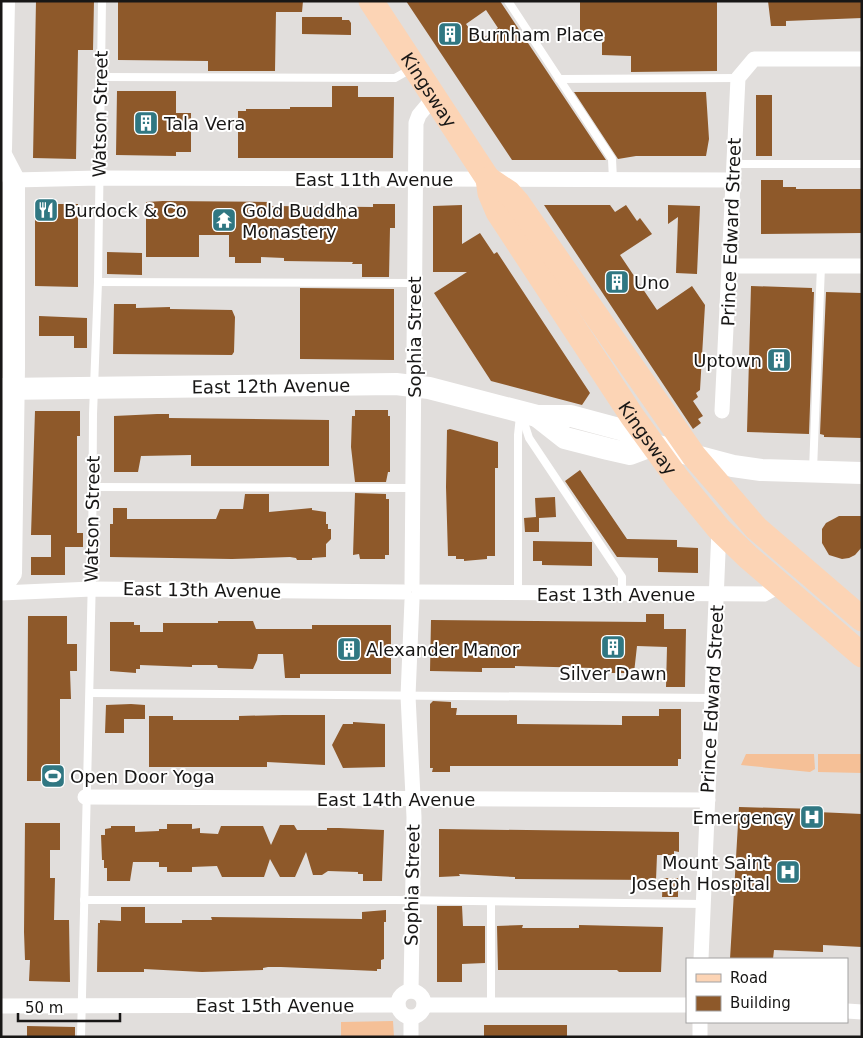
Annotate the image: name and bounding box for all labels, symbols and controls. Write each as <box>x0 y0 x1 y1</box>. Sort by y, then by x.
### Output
building icon: Burnham Place <box>437 21 463 47</box>
place label: Burnham Place <box>468 24 604 45</box>
street label: Kingsway <box>397 48 462 131</box>
street label: Watson Street <box>88 50 112 178</box>
building icon: Tala Vera <box>133 110 159 136</box>
place label: Tala Vera <box>163 113 245 134</box>
street label: Prince Edward Street <box>717 137 745 327</box>
street label: East 11th Avenue <box>295 169 453 190</box>
restaurant icon: Burdock & Co <box>33 197 59 223</box>
place label: Burdock & Co <box>64 200 187 221</box>
place label: Gold Buddha Monastery <box>242 200 358 242</box>
temple icon: Gold Buddha Monastery <box>211 207 237 233</box>
building icon: Uno <box>604 269 630 295</box>
place label: Uno <box>634 272 670 293</box>
street label: Sophia Street <box>404 276 425 398</box>
building icon: Uptown <box>766 347 792 373</box>
place label: Uptown <box>693 350 762 371</box>
street label: East 12th Avenue <box>192 374 350 397</box>
street label: Kingsway <box>615 397 682 479</box>
street label: Watson Street <box>80 455 104 583</box>
street label: East 13th Avenue <box>123 578 281 602</box>
street label: East 13th Avenue <box>537 584 695 605</box>
street label: Prince Edward Street <box>697 604 727 794</box>
building icon: Silver Dawn <box>600 634 626 660</box>
building icon: Alexander Manor <box>336 636 362 662</box>
place label: Alexander Manor <box>366 639 520 660</box>
place label: Silver Dawn <box>559 663 667 684</box>
sports icon: Open Door Yoga <box>40 763 66 789</box>
place label: Open Door Yoga <box>70 766 215 787</box>
street label: East 14th Avenue <box>317 789 475 810</box>
hospital icon: Emergency <box>799 804 825 830</box>
place label: Emergency <box>692 807 794 828</box>
street label: Sophia Street <box>400 824 424 946</box>
place label: Mount Saint Joseph Hospital <box>630 852 770 894</box>
hospital icon: Mount Saint Joseph Hospital <box>775 859 801 885</box>
legend <box>686 958 848 1023</box>
text: Road <box>730 969 768 987</box>
scale bar <box>18 990 120 1022</box>
text: Building <box>730 994 791 1012</box>
street label: East 15th Avenue <box>196 995 354 1016</box>
text: 50 m <box>25 999 63 1017</box>

